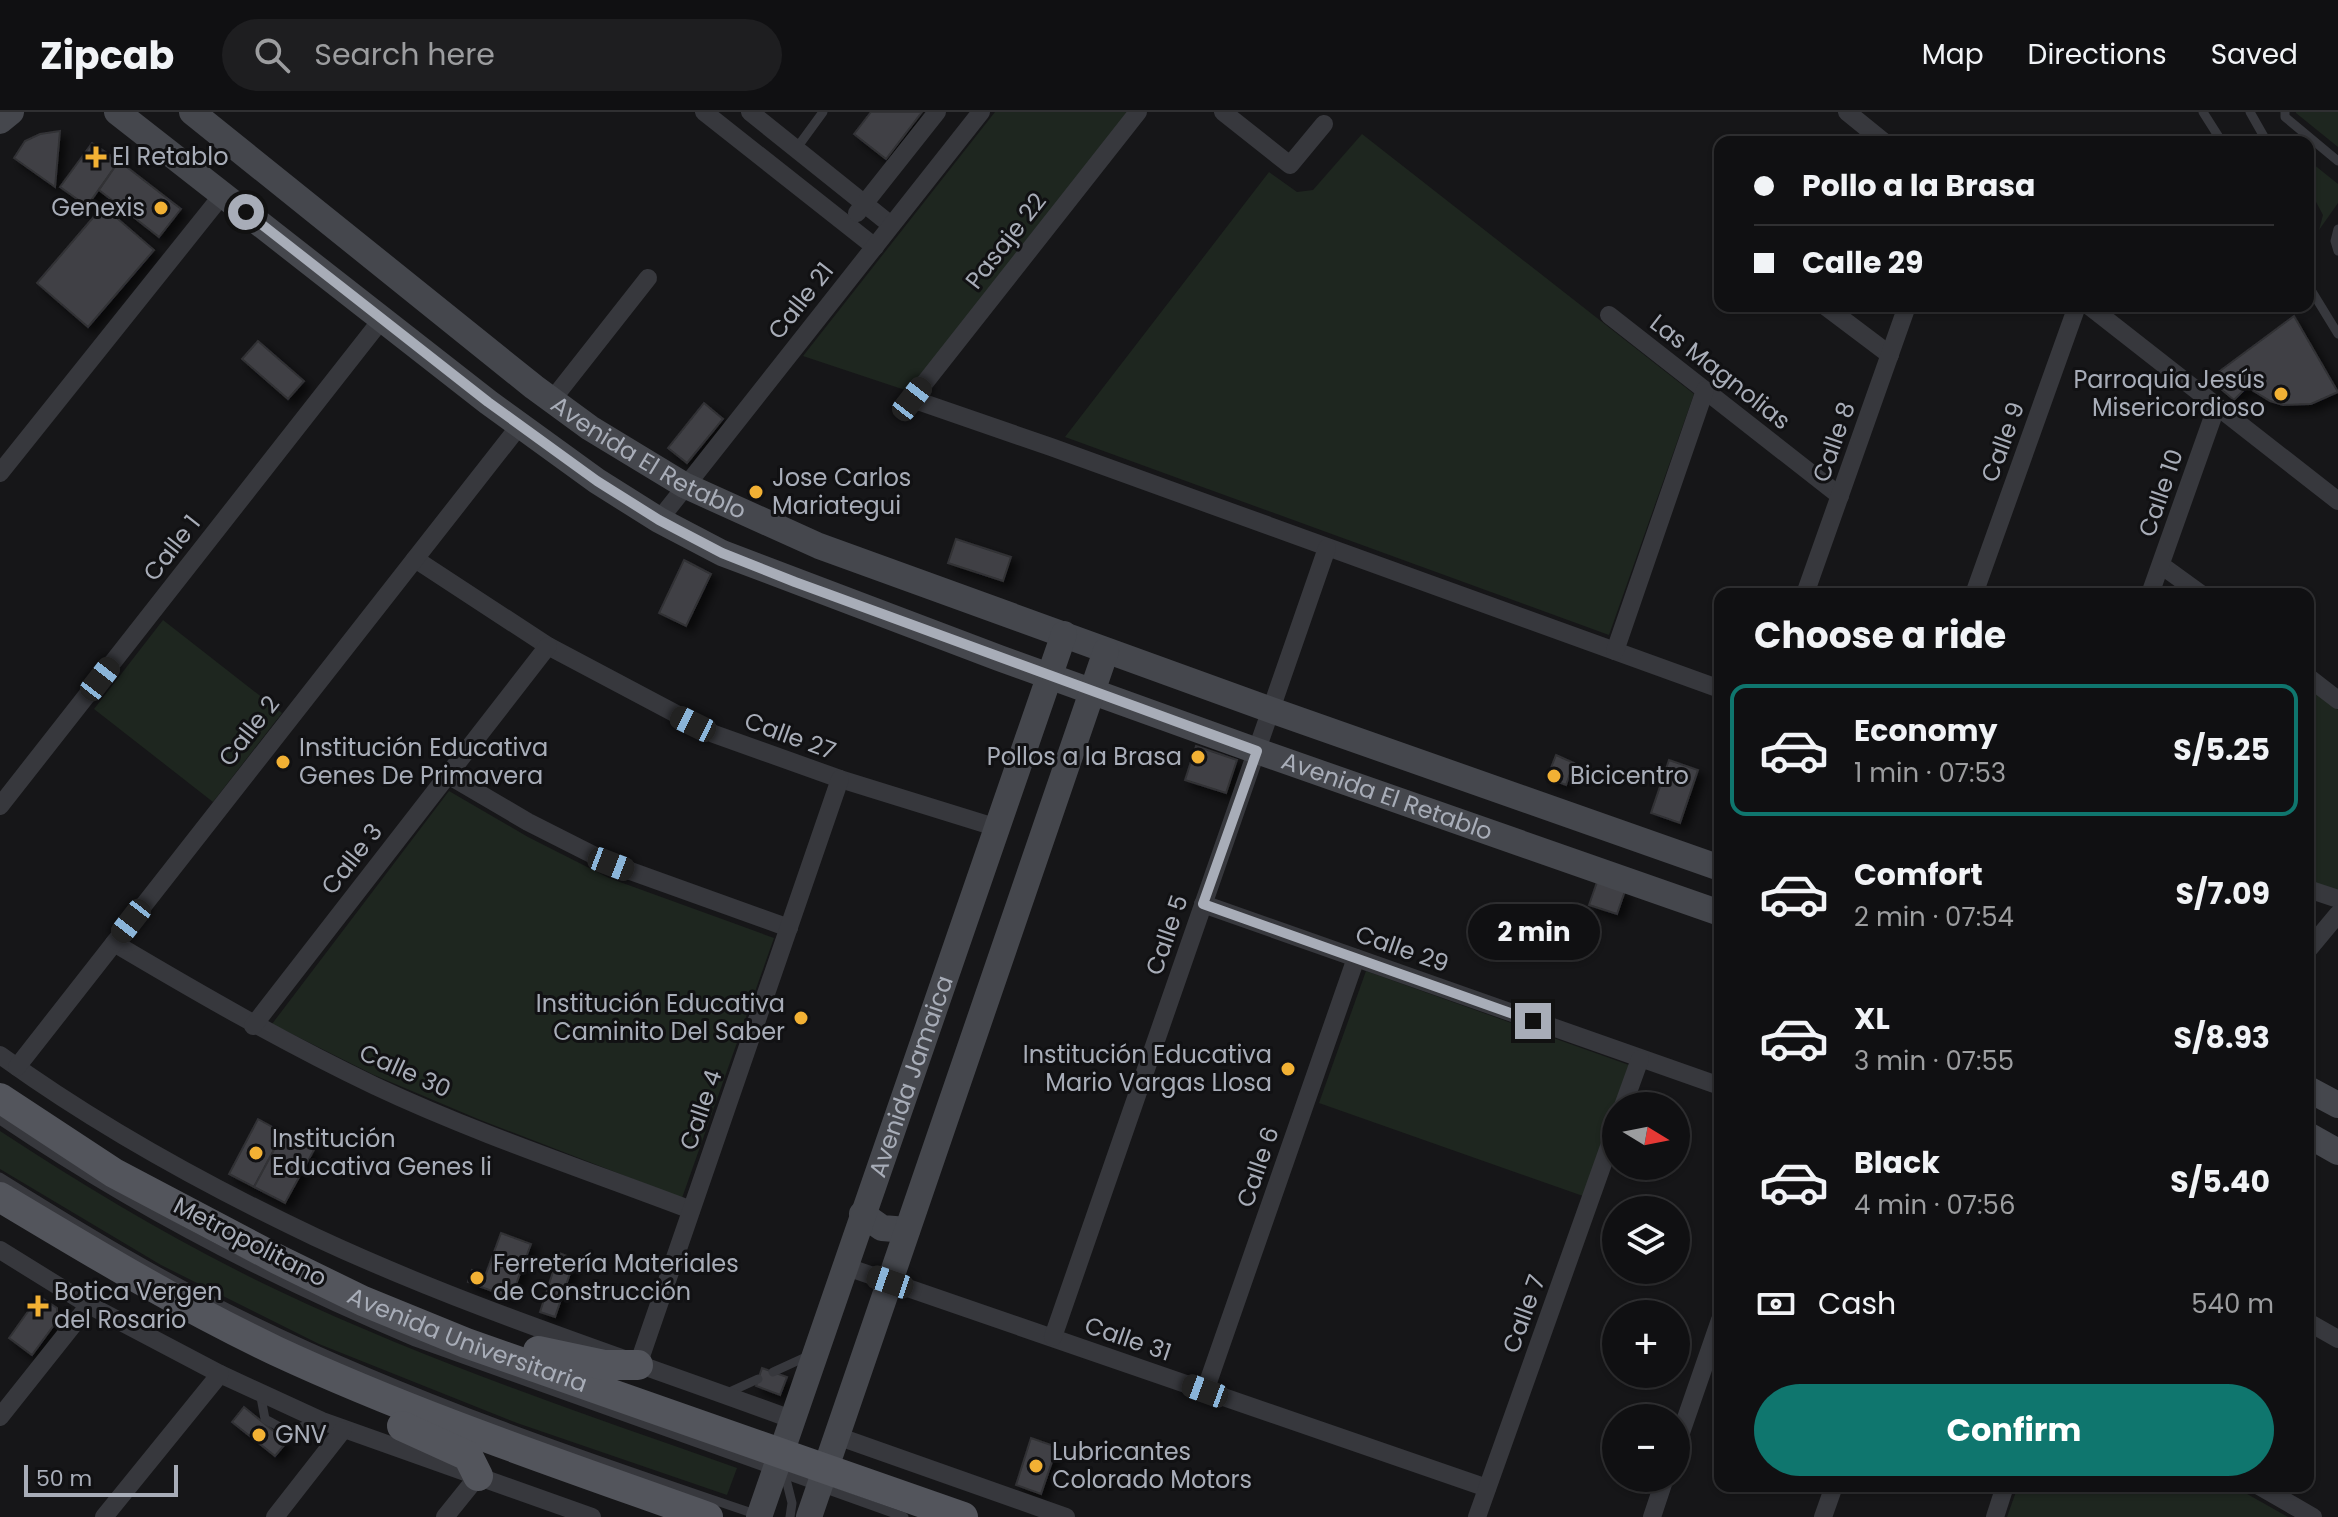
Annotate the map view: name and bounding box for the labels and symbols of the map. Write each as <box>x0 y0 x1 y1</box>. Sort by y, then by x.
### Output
place label: El Retablo <box>112 140 229 173</box>
marker: El Retablo <box>87 148 105 166</box>
street label: Pasaje 22 <box>958 186 1054 296</box>
place label: Genexis <box>51 191 145 224</box>
route start <box>228 194 264 230</box>
marker: Genexis <box>152 199 170 217</box>
street label: Calle 21 <box>760 255 841 346</box>
street label: Las Magnolias <box>1643 306 1797 437</box>
place label: Parroquia Jesús Misericordioso <box>2073 363 2265 424</box>
car <box>888 373 936 425</box>
marker: Parroquia Jesús Misericordioso <box>2272 385 2290 403</box>
street label: Avenida El Retablo <box>544 388 752 527</box>
street label: Calle 8 <box>1804 397 1863 486</box>
street label: Calle 9 <box>1973 397 2032 486</box>
street label: Calle 10 <box>2130 445 2191 541</box>
place label: Jose Carlos Mariategui <box>772 461 911 522</box>
marker: Jose Carlos Mariategui <box>747 483 765 501</box>
street label: Calle 1 <box>135 508 208 588</box>
car <box>76 653 124 705</box>
street label: Calle 2 <box>210 688 287 773</box>
car <box>666 703 720 745</box>
street label: Calle 27 <box>740 704 840 767</box>
place label: Institución Educativa Genes De Primavera <box>299 731 548 792</box>
place label: Pollos a la Brasa <box>987 740 1182 773</box>
street label: Avenida El Retablo <box>1277 744 1497 848</box>
marker: Pollos a la Brasa <box>1189 748 1207 766</box>
marker: Institución Educativa Genes De Primavera <box>274 753 292 771</box>
place label: Bicicentro <box>1570 759 1689 792</box>
marker: Bicicentro <box>1545 767 1563 785</box>
street label: Calle 3 <box>313 816 390 901</box>
car <box>584 844 638 884</box>
street label: Calle 5 <box>1137 890 1196 979</box>
car <box>107 895 155 947</box>
callout: 2 min <box>1467 905 1599 961</box>
street label: Calle 29 <box>1351 917 1453 980</box>
street label: Avenida Jamaica <box>861 971 961 1182</box>
place label: Institución Educativa Caminito Del Saber <box>536 987 785 1048</box>
route end <box>1515 1003 1551 1039</box>
marker: Institución Educativa Caminito Del Saber <box>792 1009 810 1027</box>
street label: Calle 30 <box>354 1036 456 1105</box>
place label: Institución Educativa Mario Vargas Llosa <box>1023 1038 1272 1099</box>
marker: Institución Educativa Mario Vargas Llosa <box>1279 1060 1297 1078</box>
street label: Calle 4 <box>671 1065 730 1154</box>
north arrow <box>1602 1092 1690 1180</box>
place label: Institución Educativa Genes Ii <box>272 1122 492 1183</box>
street label: Calle 6 <box>1228 1122 1287 1211</box>
marker: Institución Educativa Genes Ii <box>247 1144 265 1162</box>
street label: Metropolitano <box>168 1189 332 1294</box>
place label: Ferretería Materiales de Construcción <box>493 1247 739 1308</box>
car <box>863 1263 917 1301</box>
marker: Ferretería Materiales de Construcción <box>468 1269 486 1287</box>
street label: Calle 7 <box>1494 1270 1553 1358</box>
place label: Botica Vergen del Rosario <box>54 1275 222 1336</box>
street label: Avenida Universitaria <box>342 1279 592 1400</box>
marker: Botica Vergen del Rosario <box>29 1297 47 1315</box>
street label: Calle 31 <box>1080 1308 1176 1369</box>
car <box>1178 1372 1232 1410</box>
place label: GNV <box>275 1418 327 1451</box>
marker: GNV <box>250 1426 268 1444</box>
place label: Lubricantes Colorado Motors <box>1052 1435 1252 1496</box>
marker: Lubricantes Colorado Motors <box>1027 1457 1045 1475</box>
scale bar <box>24 1461 178 1497</box>

